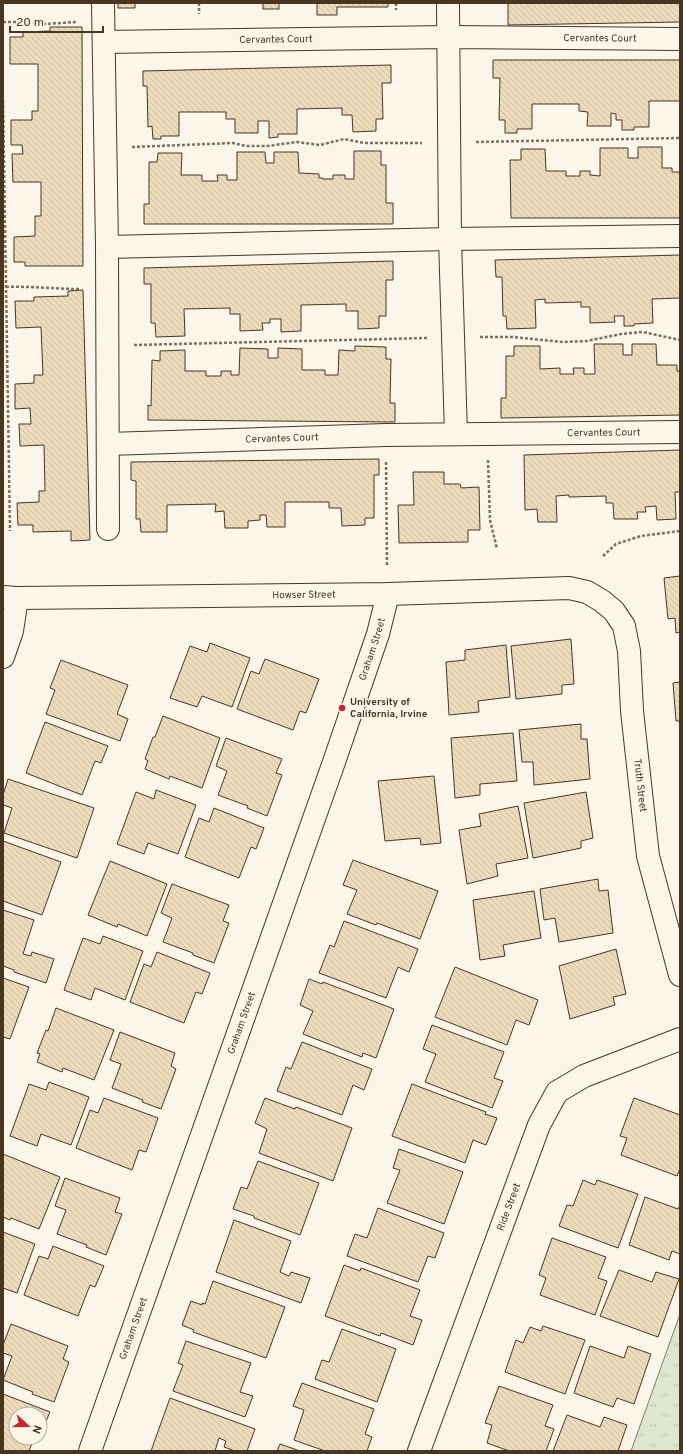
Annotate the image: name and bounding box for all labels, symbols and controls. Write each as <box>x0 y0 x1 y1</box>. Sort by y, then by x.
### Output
scale bar <box>10 8 103 34</box>
text: 20 m <box>16 15 44 31</box>
street label: Cervantes Court <box>563 31 637 45</box>
street label: Cervantes Court <box>239 32 313 47</box>
street label: Cervantes Court <box>567 426 641 440</box>
street label: Cervantes Court <box>245 431 319 446</box>
street label: Howser Street <box>272 588 336 602</box>
street label: Graham Street <box>356 616 388 682</box>
place label: University of California, Irvine <box>350 696 428 721</box>
marker: University of California, Irvine <box>337 703 347 713</box>
street label: Truth Street <box>631 758 650 813</box>
street label: Graham Street <box>225 990 259 1056</box>
street label: Ride Street <box>494 1181 524 1233</box>
street label: Graham Street <box>116 1295 151 1361</box>
north arrow <box>8 1406 48 1446</box>
text: N <box>28 1423 44 1435</box>

